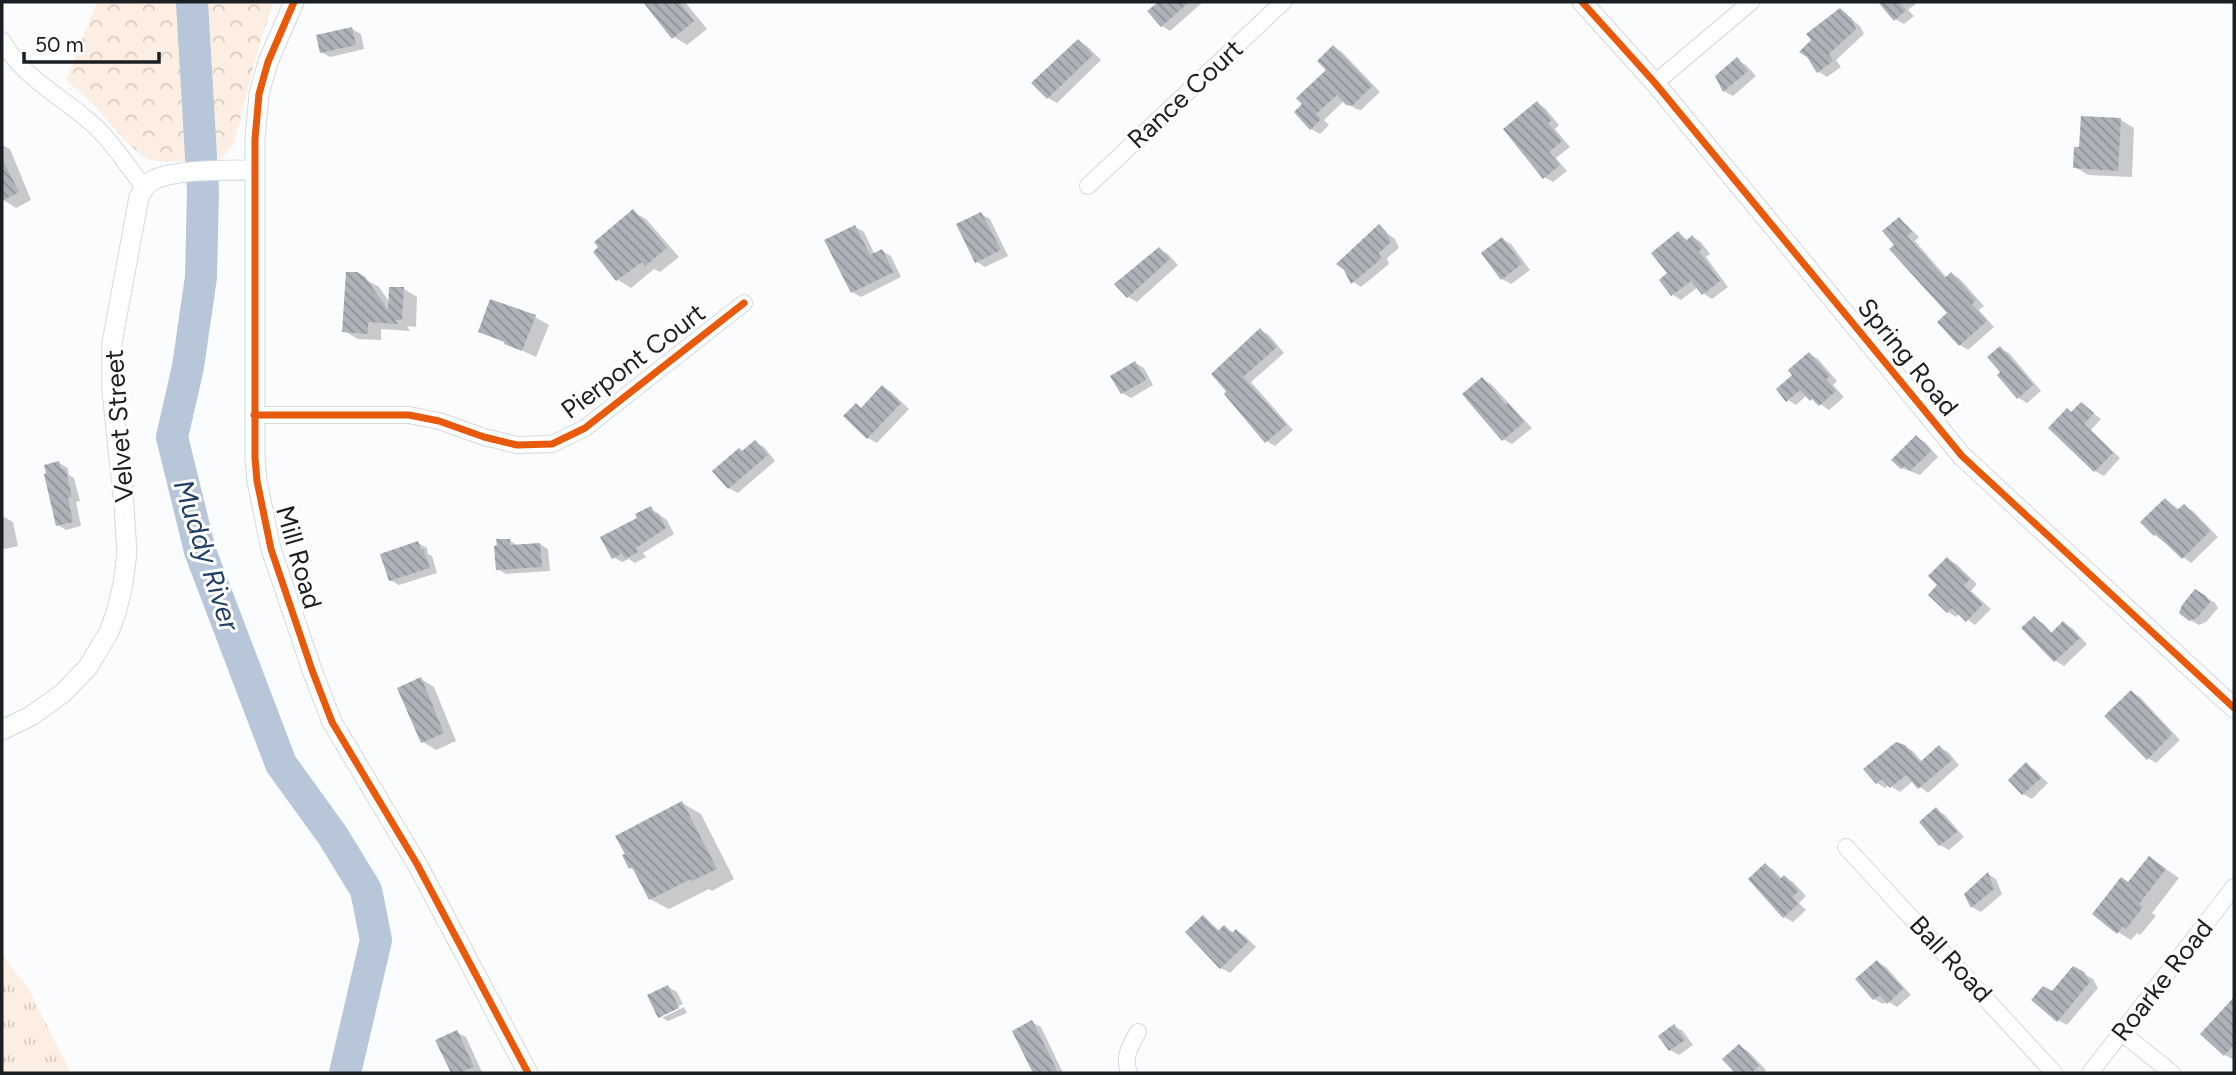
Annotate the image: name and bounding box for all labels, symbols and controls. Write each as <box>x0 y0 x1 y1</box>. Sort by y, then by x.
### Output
scale bar <box>24 21 159 65</box>
text: 50 m <box>35 32 84 57</box>
street label: Rance Court <box>1121 33 1249 155</box>
street label: Spring Road <box>1851 292 1965 422</box>
street label: Pierpont Court <box>555 296 712 426</box>
street label: Velvet Street <box>98 348 140 504</box>
water label: Muddy River <box>167 475 248 636</box>
street label: Mill Road <box>269 502 329 612</box>
street label: Ball Road <box>1903 909 1999 1009</box>
street label: Roarke Road <box>2104 913 2220 1047</box>

